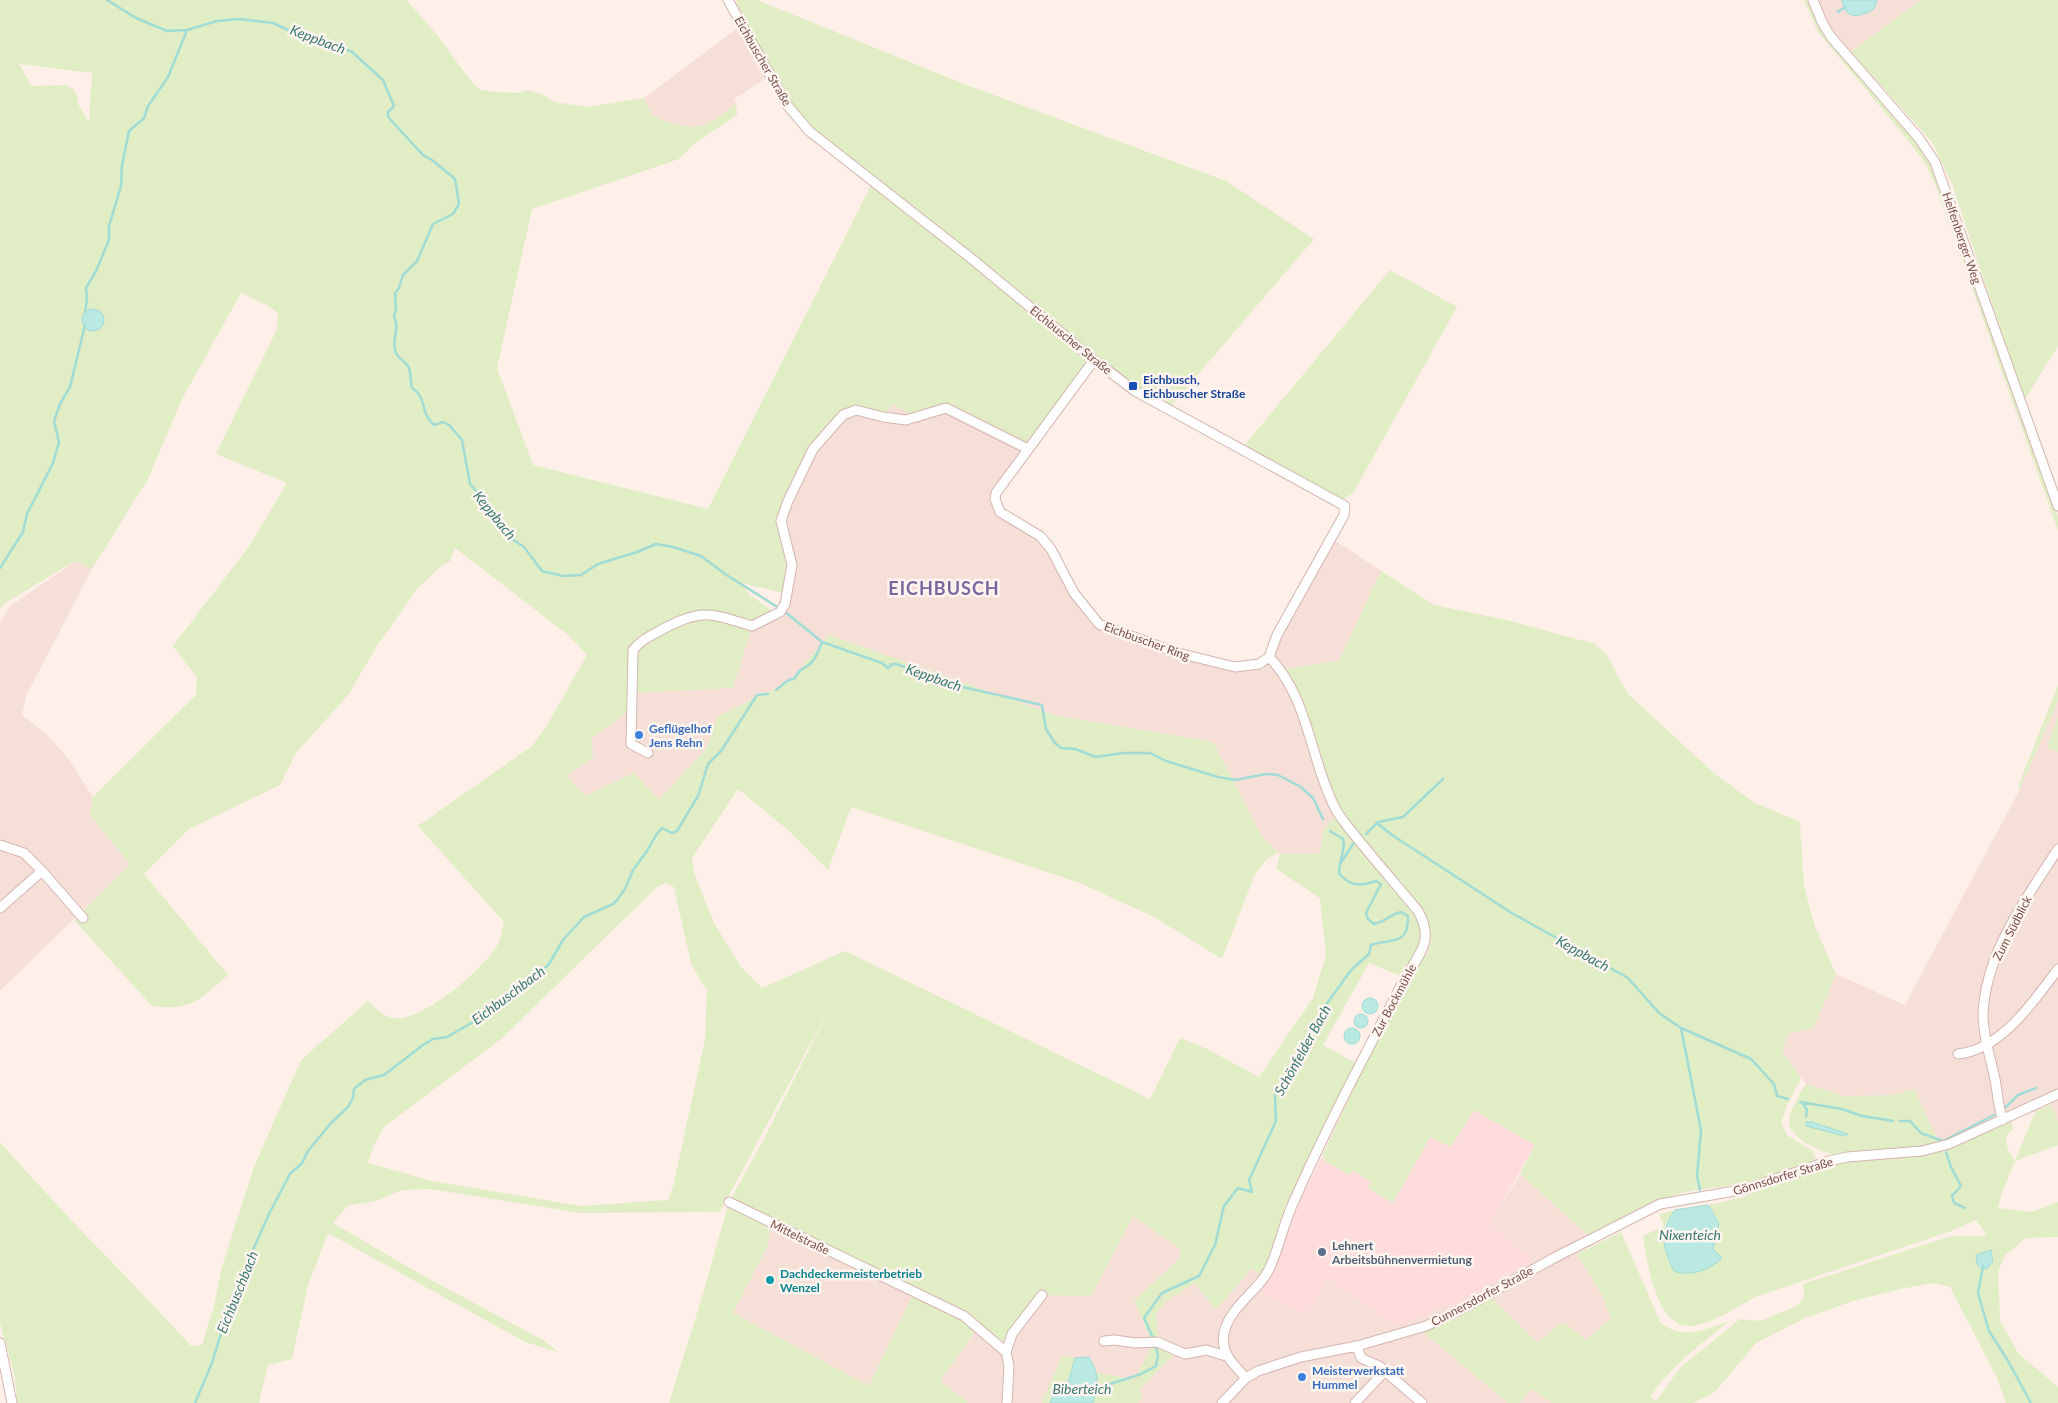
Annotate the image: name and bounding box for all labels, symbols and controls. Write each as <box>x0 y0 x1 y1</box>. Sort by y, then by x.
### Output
street label: Eichbuscher Straße <box>731 14 795 108</box>
water label: Keppbach <box>288 21 348 57</box>
street label: Helfenberger Weg <box>1939 190 1985 286</box>
street label: Eichbuscher Straße <box>1027 302 1115 378</box>
place label: Eichbusch, Eichbuscher Straße <box>1143 372 1246 401</box>
marker: Eichbusch, Eichbuscher Straße <box>1127 380 1139 392</box>
water label: Keppbach <box>470 487 520 543</box>
district label: EICHBUSCH <box>888 577 1000 599</box>
street label: Eichbuscher Ring <box>1102 619 1192 663</box>
water label: Keppbach <box>904 660 964 694</box>
place label: Geflügelhof Jens Rehn <box>649 721 712 750</box>
marker: Geflügelhof Jens Rehn <box>633 729 645 741</box>
street label: Zum Südblick <box>1989 892 2035 963</box>
water label: Keppbach <box>1554 932 1612 974</box>
street label: Zur Bockmühle <box>1369 961 1419 1039</box>
water label: Eichbuschbach <box>468 962 548 1028</box>
water label: Schönfelder Bach <box>1270 1002 1334 1098</box>
street label: Gönnsdorfer Straße <box>1731 1154 1835 1198</box>
street label: Mittelstraße <box>768 1216 832 1258</box>
water label: Nixenteich <box>1659 1226 1721 1243</box>
place label: Lehnert Arbeitsbühnenvermietung <box>1331 1238 1472 1267</box>
marker: Lehnert Arbeitsbühnenvermietung <box>1316 1246 1328 1258</box>
water label: Eichbuschbach <box>213 1248 261 1336</box>
street label: Cunnersdorfer Straße <box>1428 1263 1536 1329</box>
place label: Dachdeckermeisterbetrieb Wenzel <box>780 1266 922 1295</box>
marker: Dachdeckermeisterbetrieb Wenzel <box>764 1274 776 1286</box>
place label: Meisterwerkstatt Hummel <box>1312 1363 1405 1392</box>
marker: Meisterwerkstatt Hummel <box>1296 1371 1308 1383</box>
water label: Biberteich <box>1053 1380 1111 1397</box>

